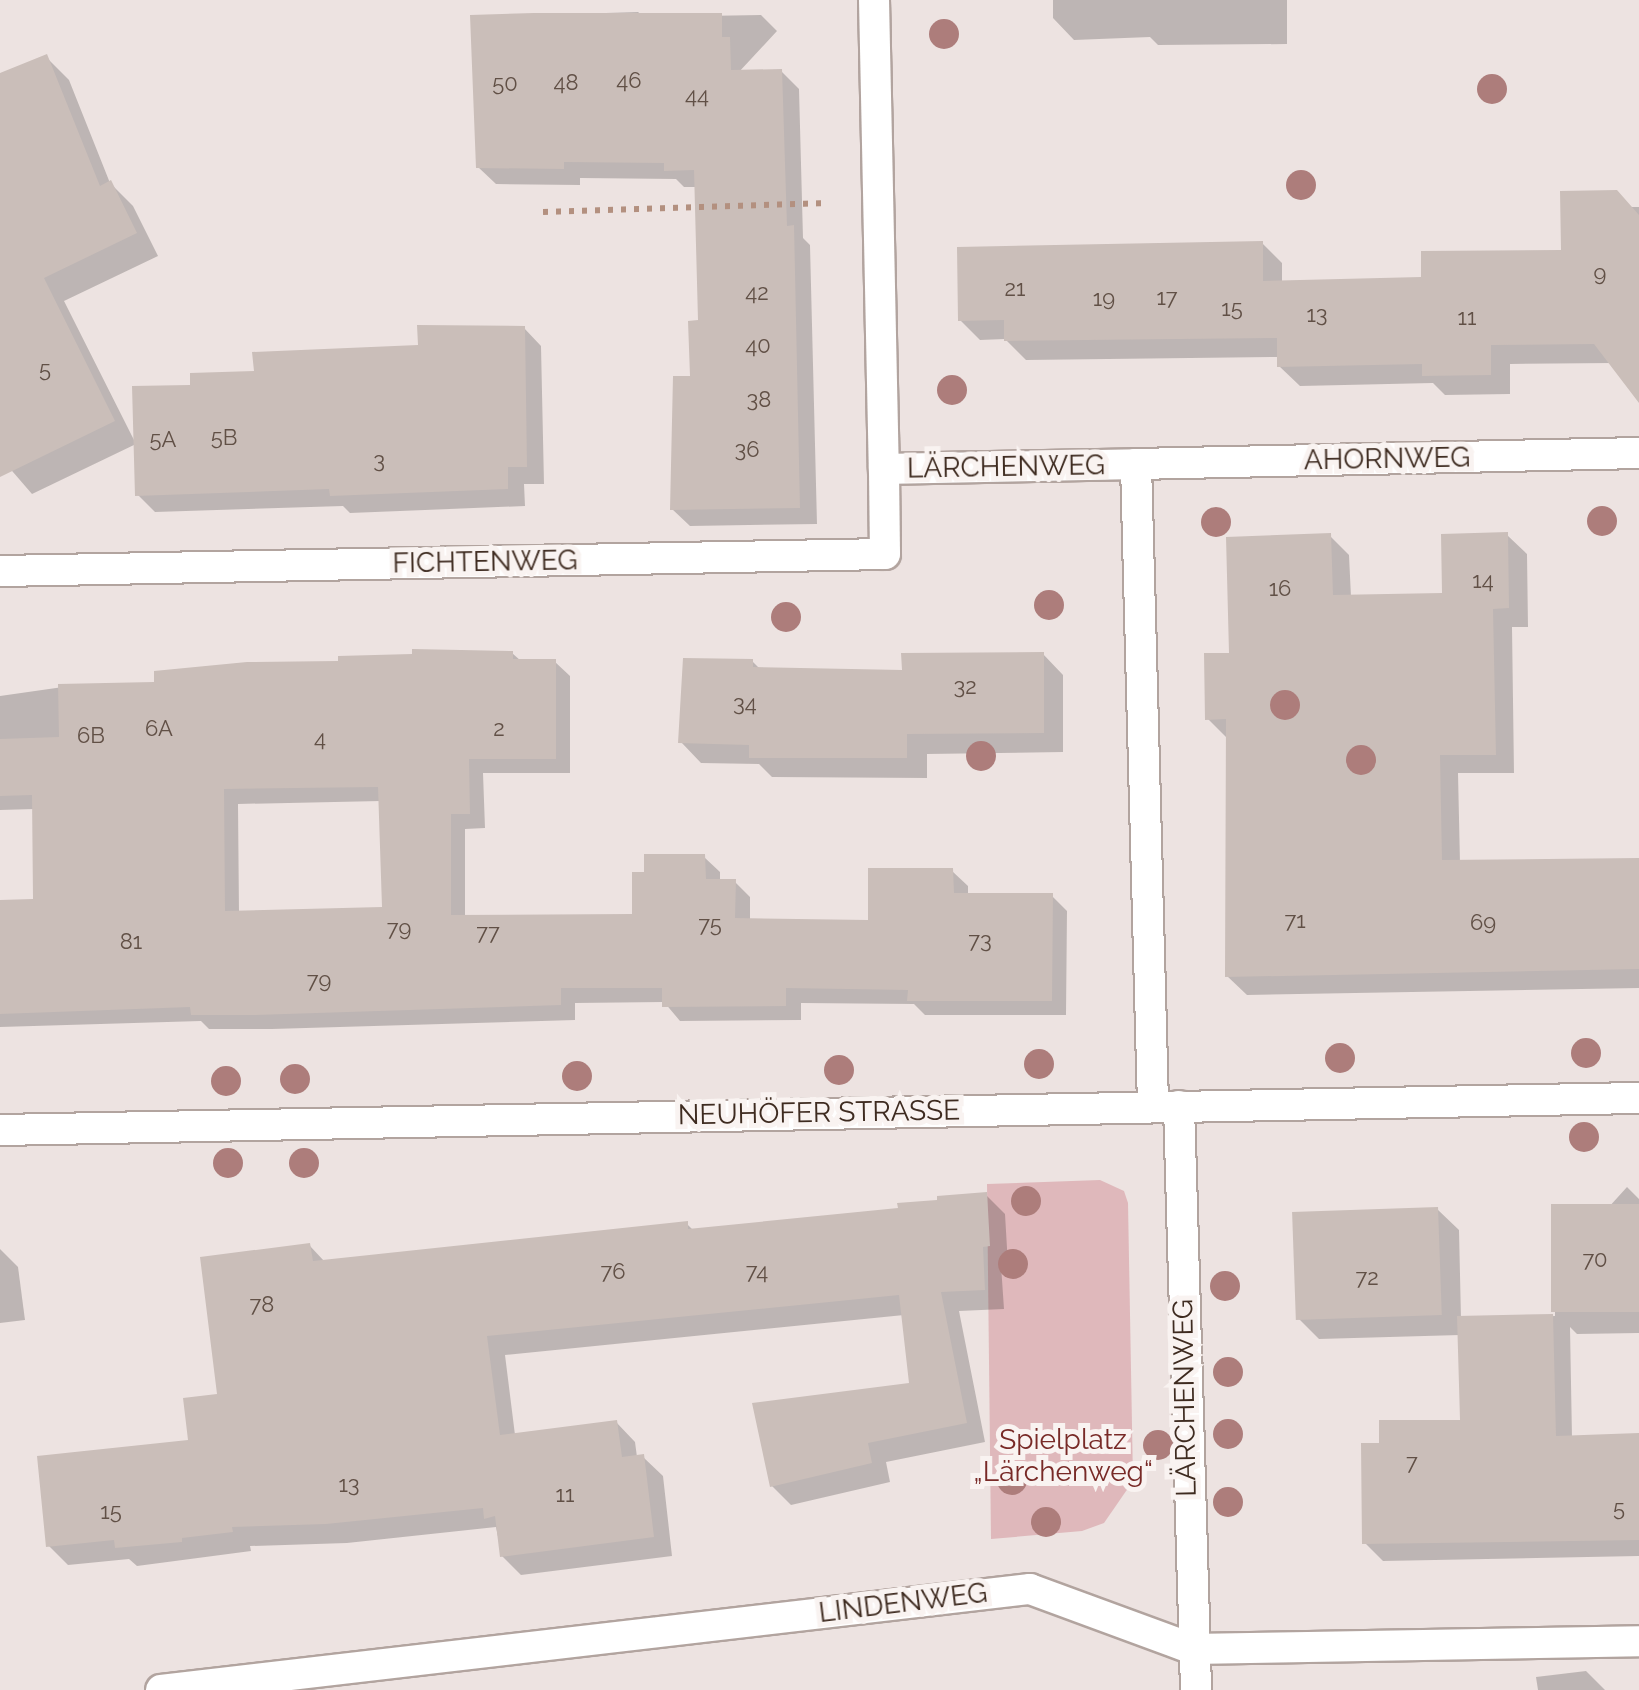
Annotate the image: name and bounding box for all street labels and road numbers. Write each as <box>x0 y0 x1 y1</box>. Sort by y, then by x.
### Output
street label: AHORNWEG <box>1303 441 1471 477</box>
street label: LÄRCHENWEG <box>907 448 1105 486</box>
street label: FICHTENWEG <box>392 544 578 580</box>
street label: NEUHÖFER STRASSE <box>678 1094 960 1132</box>
street label: LÄRCHENWEG <box>1166 1299 1204 1497</box>
street label: LINDENWEG <box>817 1576 989 1630</box>

